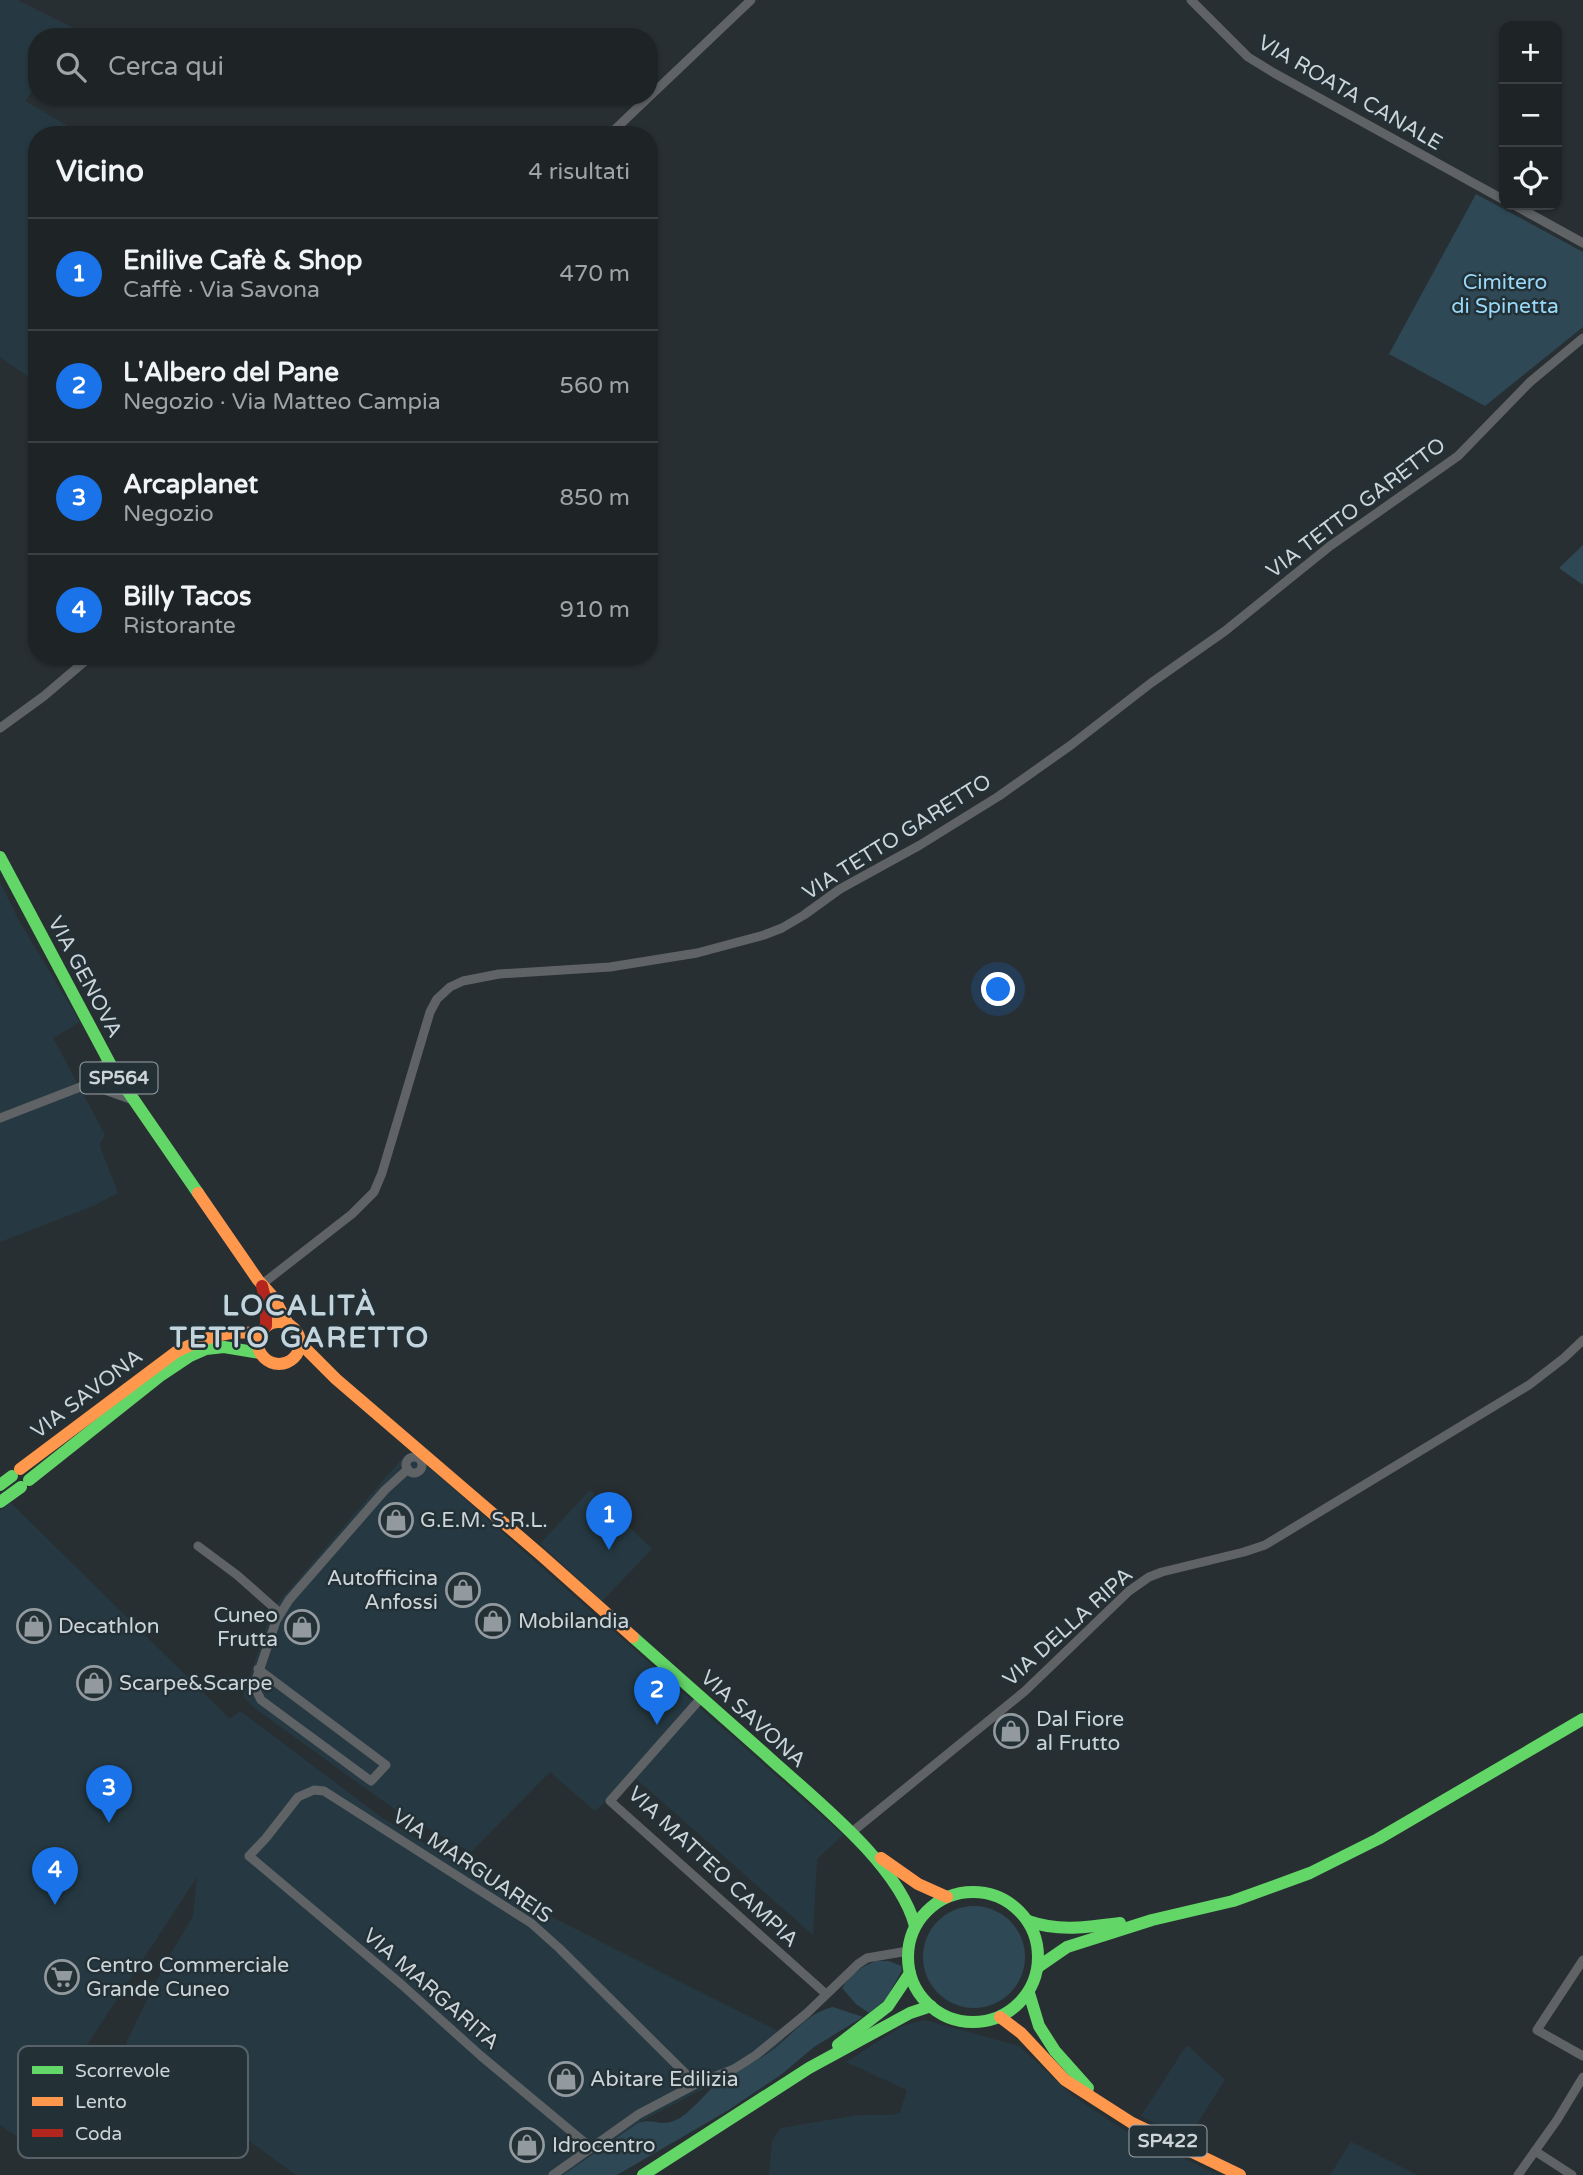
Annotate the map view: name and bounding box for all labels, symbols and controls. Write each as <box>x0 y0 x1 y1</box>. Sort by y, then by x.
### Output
map controls <box>1499 21 1562 210</box>
button: + <box>1499 21 1562 84</box>
search box <box>28 28 658 105</box>
street label: VIA ROATA CANALE <box>1253 30 1447 156</box>
icon: search <box>52 48 90 86</box>
text: Cerca qui <box>108 51 224 82</box>
button: − <box>1499 84 1562 147</box>
button: locate <box>1499 147 1562 210</box>
text: Vicino <box>56 153 144 190</box>
text: 4 risultati <box>528 158 630 186</box>
text: Enilive Cafè & Shop <box>123 245 362 276</box>
text: 1 <box>72 260 86 288</box>
text: 470 m <box>560 260 630 288</box>
park label: Cimitero di Spinetta <box>1451 270 1559 319</box>
text: Caffè · Via Savona <box>123 276 320 304</box>
text: L'Albero del Pane <box>123 357 339 388</box>
text: 2 <box>72 372 86 400</box>
text: 560 m <box>560 372 630 400</box>
text: Negozio · Via Matteo Campia <box>123 388 441 416</box>
street label: VIA TETTO GARETTO <box>1262 433 1450 583</box>
text: Arcaplanet <box>123 469 258 500</box>
text: 3 <box>72 484 86 512</box>
text: 850 m <box>560 484 630 512</box>
text: Negozio <box>123 500 214 528</box>
text: Billy Tacos <box>123 581 251 612</box>
text: 4 <box>72 596 86 624</box>
text: 910 m <box>560 596 630 624</box>
text: Ristorante <box>123 612 236 640</box>
street label: VIA TETTO GARETTO <box>798 769 996 905</box>
street label: VIA GENOVA <box>43 912 127 1042</box>
your location <box>981 972 1015 1006</box>
road number: SP564 <box>80 1062 158 1094</box>
district label: LOCALITÀ TETTO GARETTO <box>169 1288 430 1355</box>
street label: VIA SAVONA <box>26 1344 148 1444</box>
pin: 1 <box>586 1492 632 1550</box>
shop icon: G.E.M. S.R.L. <box>377 1501 415 1539</box>
place label: G.E.M. S.R.L. <box>420 1508 548 1533</box>
street label: VIA DELLA RIPA <box>998 1562 1138 1692</box>
place label: Autofficina Anfossi <box>327 1566 438 1615</box>
shop icon: Autofficina Anfossi <box>444 1571 482 1609</box>
shop icon: Mobilandia <box>474 1602 512 1640</box>
place label: Cuneo Frutta <box>213 1603 278 1652</box>
shop icon: Decathlon <box>15 1607 53 1645</box>
shop icon: Cuneo Frutta <box>283 1608 321 1646</box>
place label: Mobilandia <box>518 1609 629 1634</box>
place label: Decathlon <box>58 1614 160 1639</box>
shop icon: Scarpe&Scarpe <box>75 1664 113 1702</box>
street label: VIA SAVONA <box>695 1665 811 1773</box>
pin: 2 <box>634 1667 680 1725</box>
place label: Scarpe&Scarpe <box>119 1671 273 1696</box>
place label: Dal Fiore al Frutto <box>1036 1707 1124 1756</box>
shop icon: Dal Fiore al Frutto <box>992 1712 1030 1750</box>
pin: 3 <box>86 1765 132 1823</box>
street label: VIA MATTEO CAMPIA <box>623 1781 803 1953</box>
street label: VIA MARGUAREIS <box>388 1803 557 1929</box>
pin: 4 <box>32 1847 78 1905</box>
street label: VIA MARGARITA <box>358 1923 504 2055</box>
place label: Centro Commerciale Grande Cuneo <box>86 1953 289 2002</box>
supermarket icon: Centro Commerciale Grande Cuneo <box>43 1958 81 1996</box>
legend <box>18 2046 248 2158</box>
text: Scorrevole <box>75 2060 170 2082</box>
shop icon: Abitare Edilizia <box>547 2060 585 2098</box>
place label: Abitare Edilizia <box>590 2067 738 2092</box>
text: Lento <box>75 2091 127 2113</box>
text: Coda <box>75 2123 122 2145</box>
shop icon: Idrocentro <box>508 2126 546 2164</box>
road number: SP422 <box>1130 2126 1206 2156</box>
place label: Idrocentro <box>552 2133 656 2158</box>

